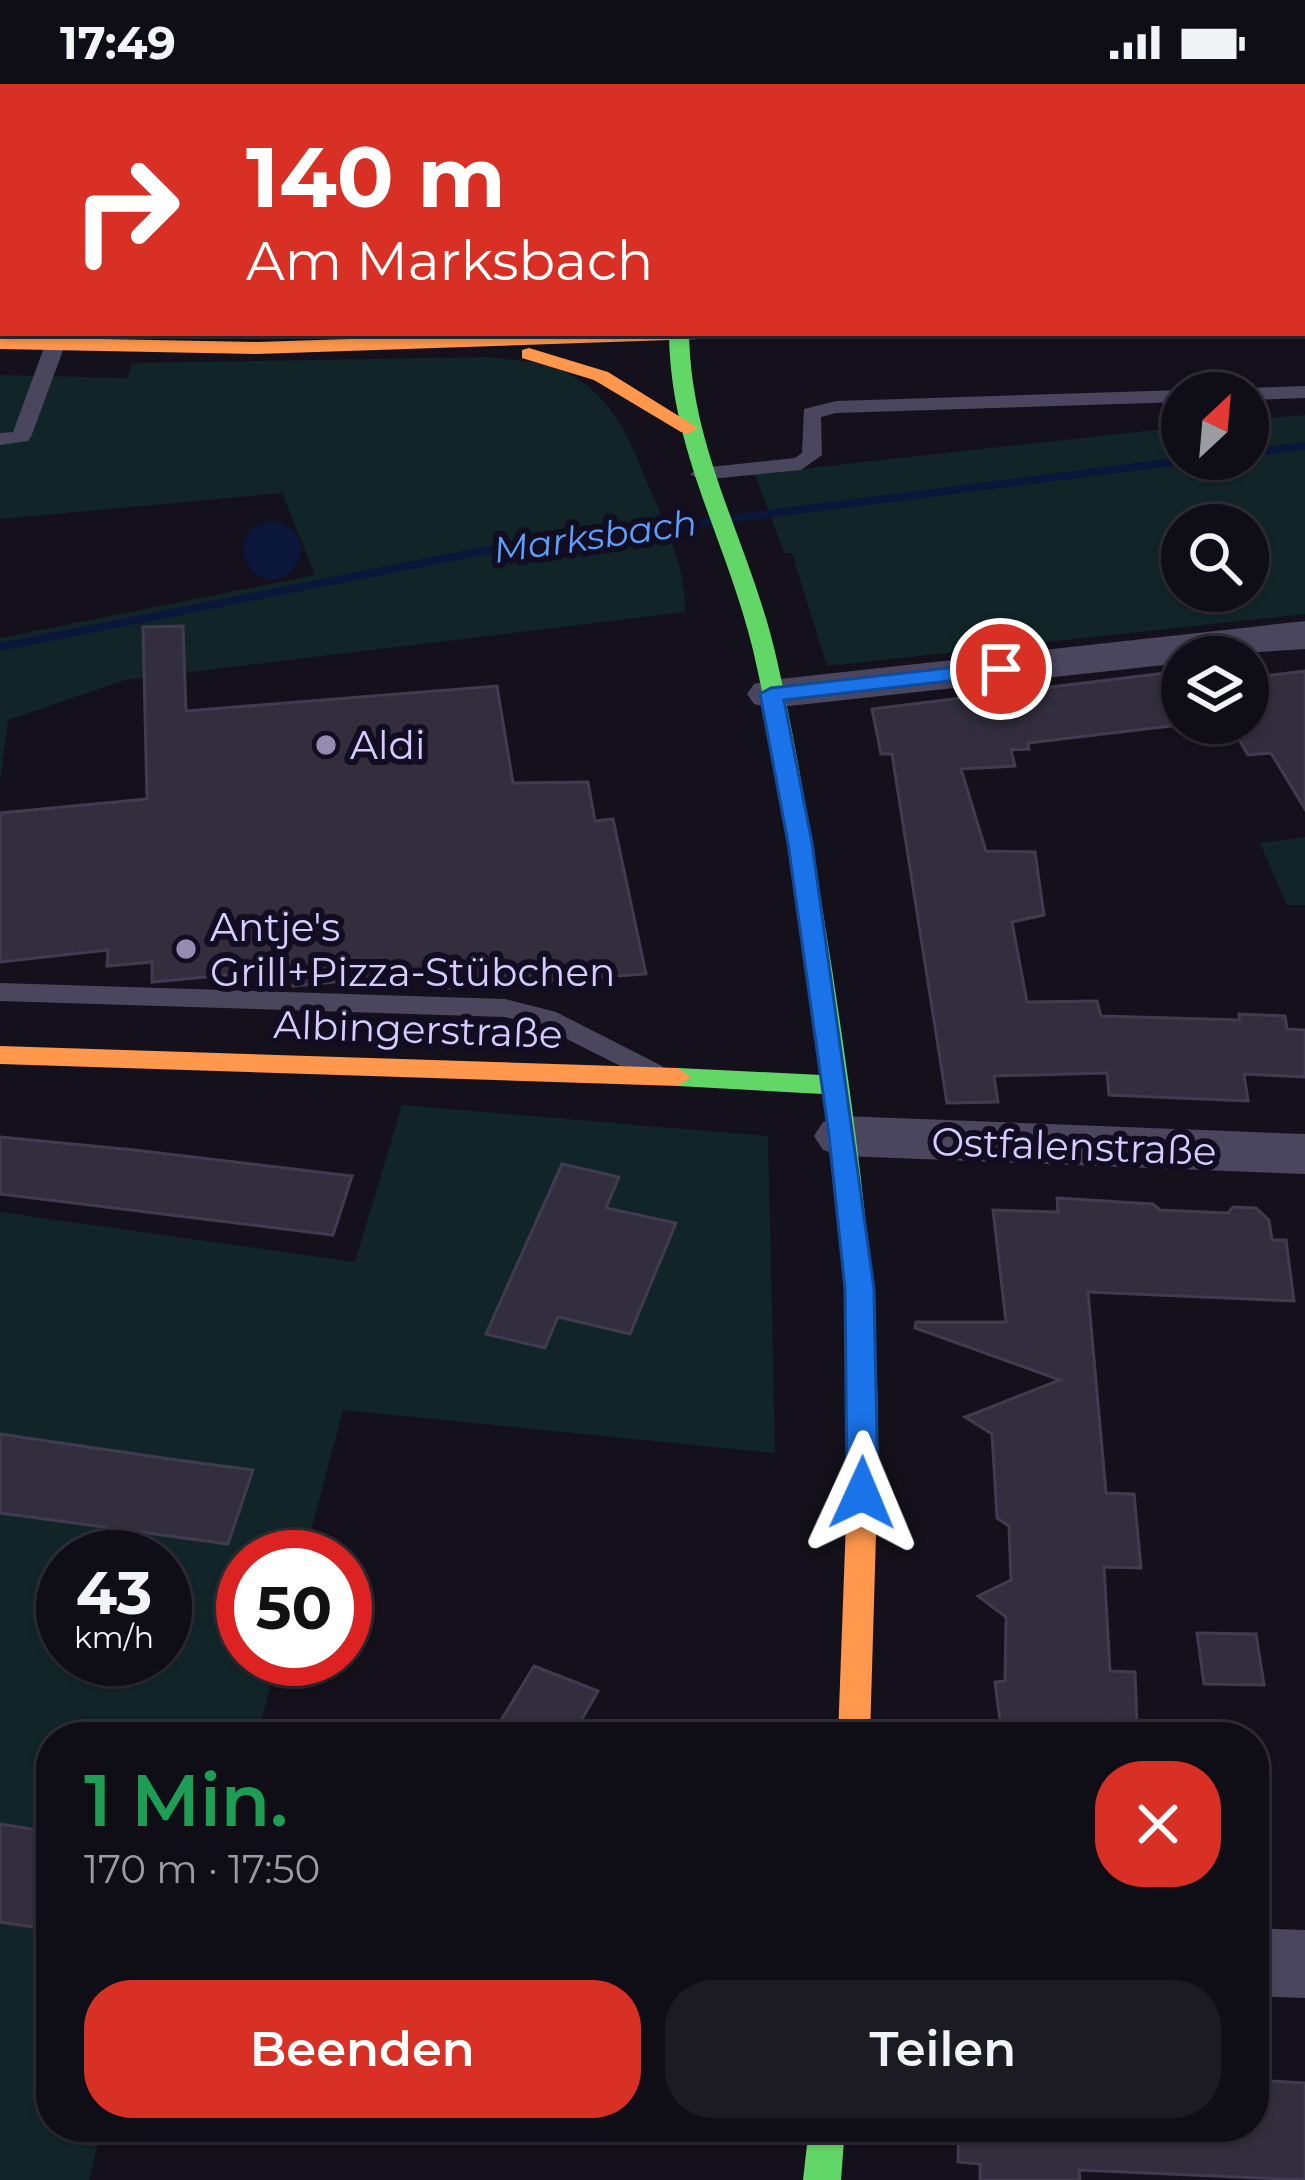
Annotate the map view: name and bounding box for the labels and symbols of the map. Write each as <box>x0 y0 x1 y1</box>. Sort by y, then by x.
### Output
north arrow <box>1161 372 1269 480</box>
water label: Marksbach <box>491 500 699 572</box>
pin <box>950 618 1052 720</box>
place label: Aldi <box>350 721 425 769</box>
marker: Aldi <box>313 732 339 758</box>
place label: Antje's Grill+Pizza-Stübchen <box>210 903 615 996</box>
marker: Antje's Grill+Pizza-Stübchen <box>173 936 199 962</box>
street label: Albingerstraße <box>273 1000 563 1058</box>
street label: Ostfalenstraße <box>931 1117 1217 1175</box>
position arrow <box>799 1430 925 1556</box>
speed limit sign: 50 <box>216 1530 372 1686</box>

